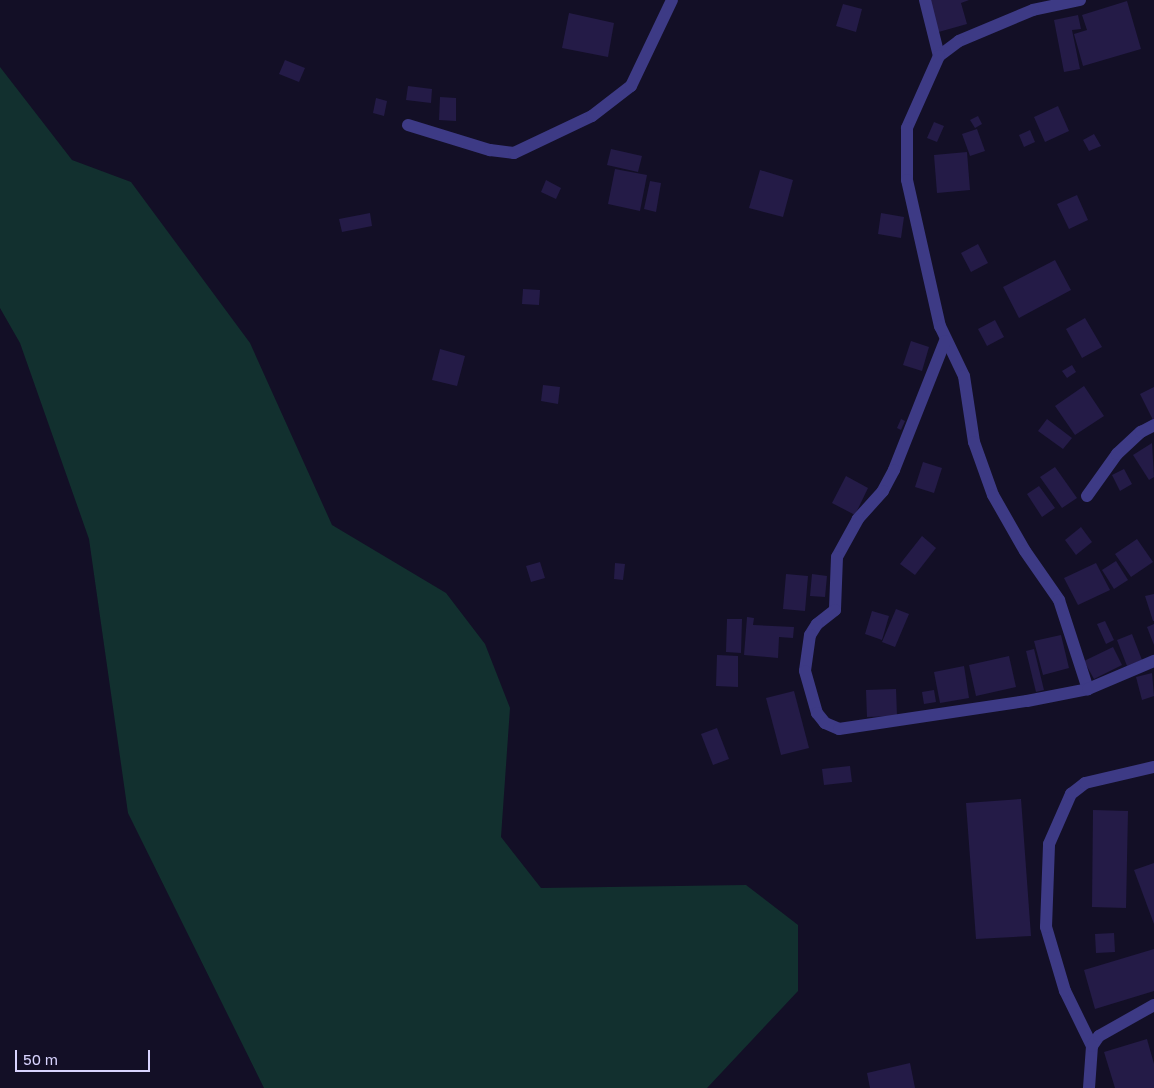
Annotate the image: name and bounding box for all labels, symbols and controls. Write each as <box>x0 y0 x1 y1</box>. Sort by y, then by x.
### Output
scale bar <box>18 1040 152 1072</box>
text: 50 m <box>23 1050 58 1068</box>

